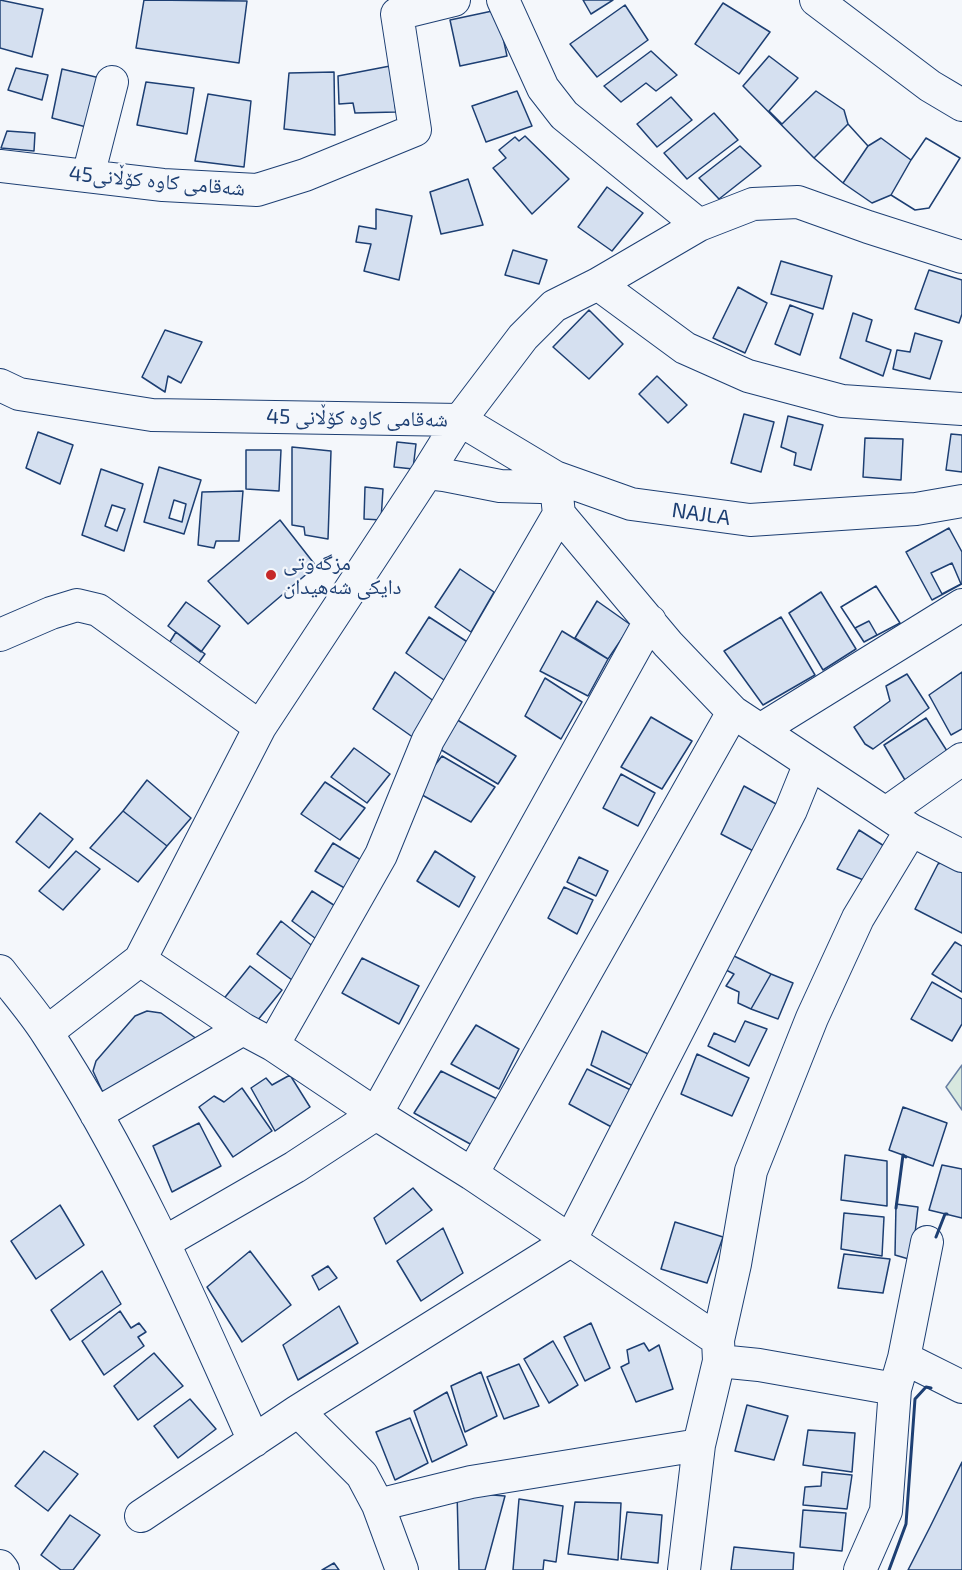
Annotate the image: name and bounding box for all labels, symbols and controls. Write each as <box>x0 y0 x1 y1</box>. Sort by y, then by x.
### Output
street label: شەقامی کاوە کۆڵانی45 <box>68 161 246 201</box>
street label: شەقامی کاوە کۆڵانی 45 <box>266 404 448 432</box>
street label: NAJLA <box>670 497 732 531</box>
place label: مزگەوتی دایکی شەهیدان <box>283 550 401 600</box>
marker: مزگەوتی دایکی شەهیدان <box>264 568 278 582</box>

